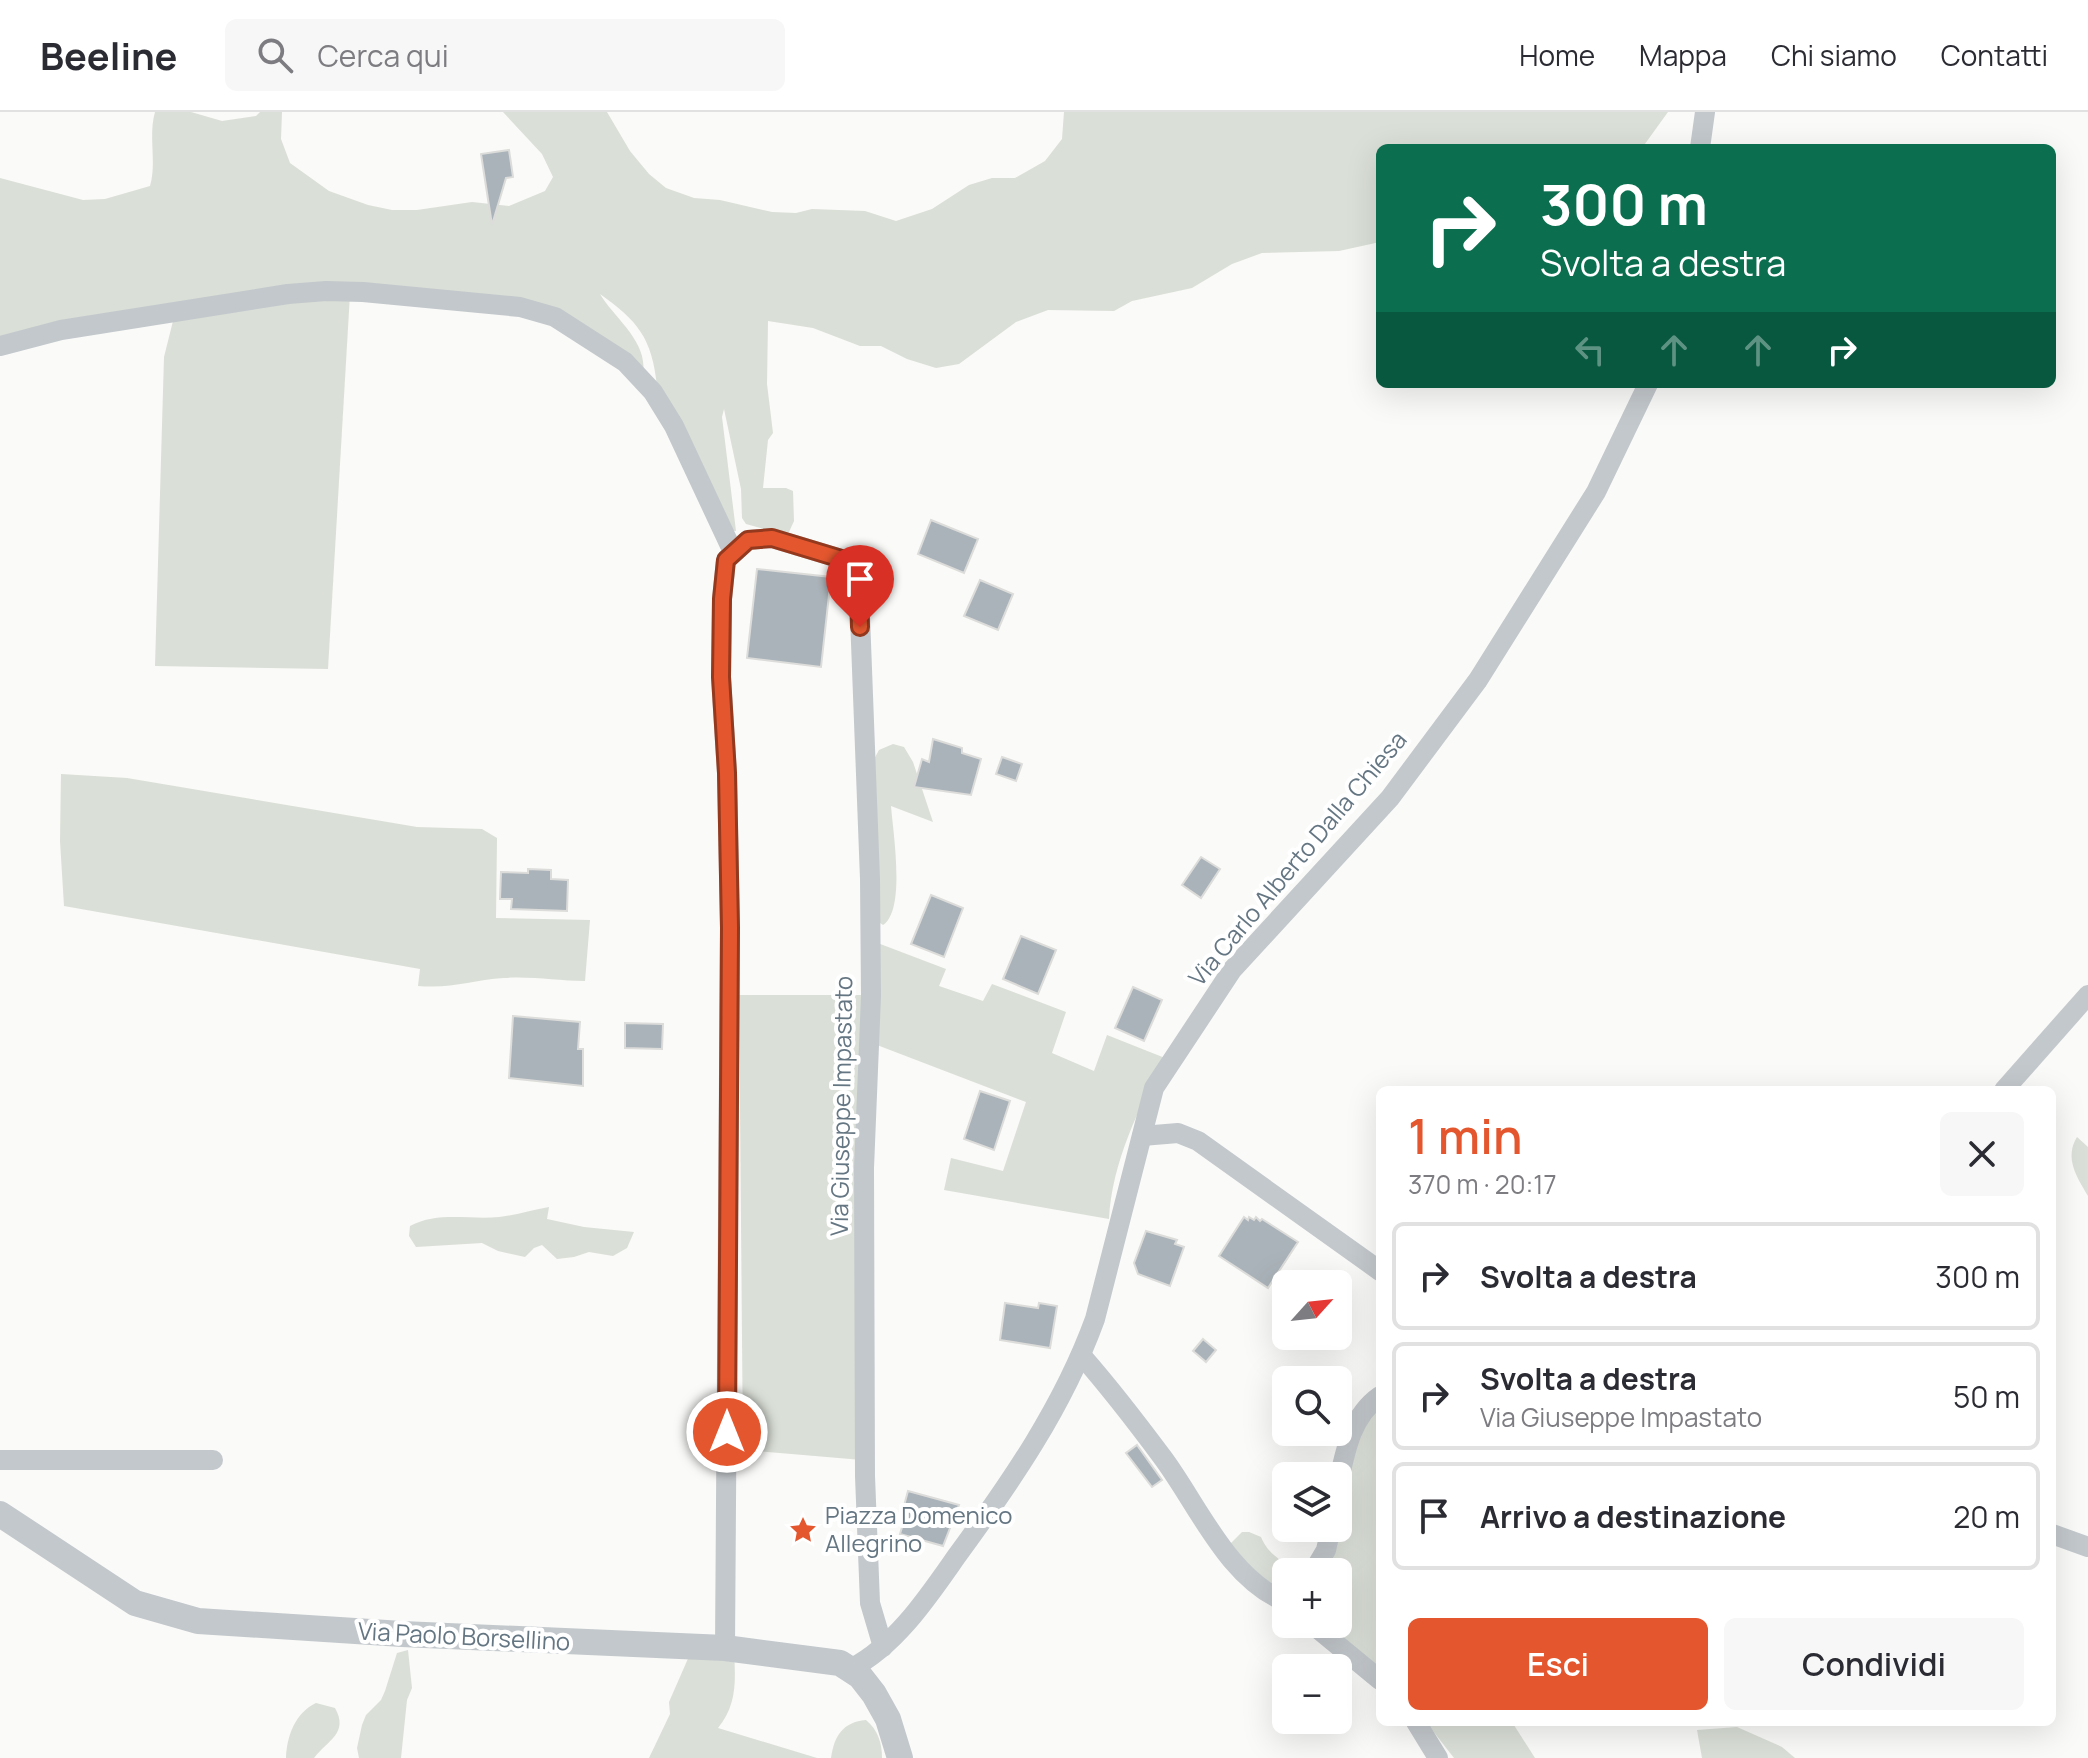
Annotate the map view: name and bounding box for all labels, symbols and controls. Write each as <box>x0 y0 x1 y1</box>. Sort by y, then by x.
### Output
search box <box>225 19 785 91</box>
text: Beeline <box>40 29 177 81</box>
icon: search <box>253 33 297 77</box>
text: Cerca qui <box>317 35 449 76</box>
text: Home <box>1519 36 1595 74</box>
text: Mappa <box>1639 36 1727 74</box>
text: Chi siamo <box>1771 36 1897 74</box>
text: Contatti <box>1941 36 2048 74</box>
text: 300 m <box>1540 165 1708 242</box>
icon: right <box>1408 176 1512 280</box>
text: Svolta a destra <box>1540 238 1786 287</box>
icon: left <box>1568 328 1612 372</box>
icon: ahead <box>1652 328 1696 372</box>
icon: ahead <box>1736 328 1780 372</box>
icon: right <box>1820 328 1864 372</box>
pin <box>826 545 894 627</box>
icon: arrive <box>838 557 882 601</box>
street label: Via Carlo Alberto Dalla Chiesa <box>1180 724 1413 992</box>
street label: Via Giuseppe Impastato <box>822 976 859 1236</box>
text: 1 min <box>1408 1103 1522 1168</box>
button: close <box>1940 1112 2024 1196</box>
text: 370 m · 20:17 <box>1408 1166 1556 1202</box>
icon: right <box>1412 1254 1456 1298</box>
text: Svolta a destra <box>1480 1256 1697 1297</box>
text: 300 m <box>1935 1256 2020 1297</box>
north arrow <box>1272 1270 1352 1350</box>
map controls <box>1272 1270 1352 1734</box>
text: Svolta a destra <box>1480 1358 1697 1399</box>
button: search <box>1272 1366 1352 1446</box>
icon: right <box>1412 1374 1456 1418</box>
text: 50 m <box>1953 1376 2020 1417</box>
position arrow <box>685 1390 769 1474</box>
text: Via Giuseppe Impastato <box>1480 1399 1762 1435</box>
button: layers <box>1272 1462 1352 1542</box>
icon: arrive <box>1412 1494 1456 1538</box>
text: Arrivo a destinazione <box>1480 1496 1786 1537</box>
text: 20 m <box>1953 1496 2020 1537</box>
place label: Piazza Domenico Allegrino <box>825 1498 1013 1559</box>
place icon: Piazza Domenico Allegrino <box>788 1515 818 1545</box>
button: + <box>1272 1558 1352 1638</box>
street label: Via Paolo Borsellino <box>357 1613 571 1658</box>
button: Esci <box>1408 1618 1708 1710</box>
button: Condividi <box>1724 1618 2024 1710</box>
button: − <box>1272 1654 1352 1734</box>

